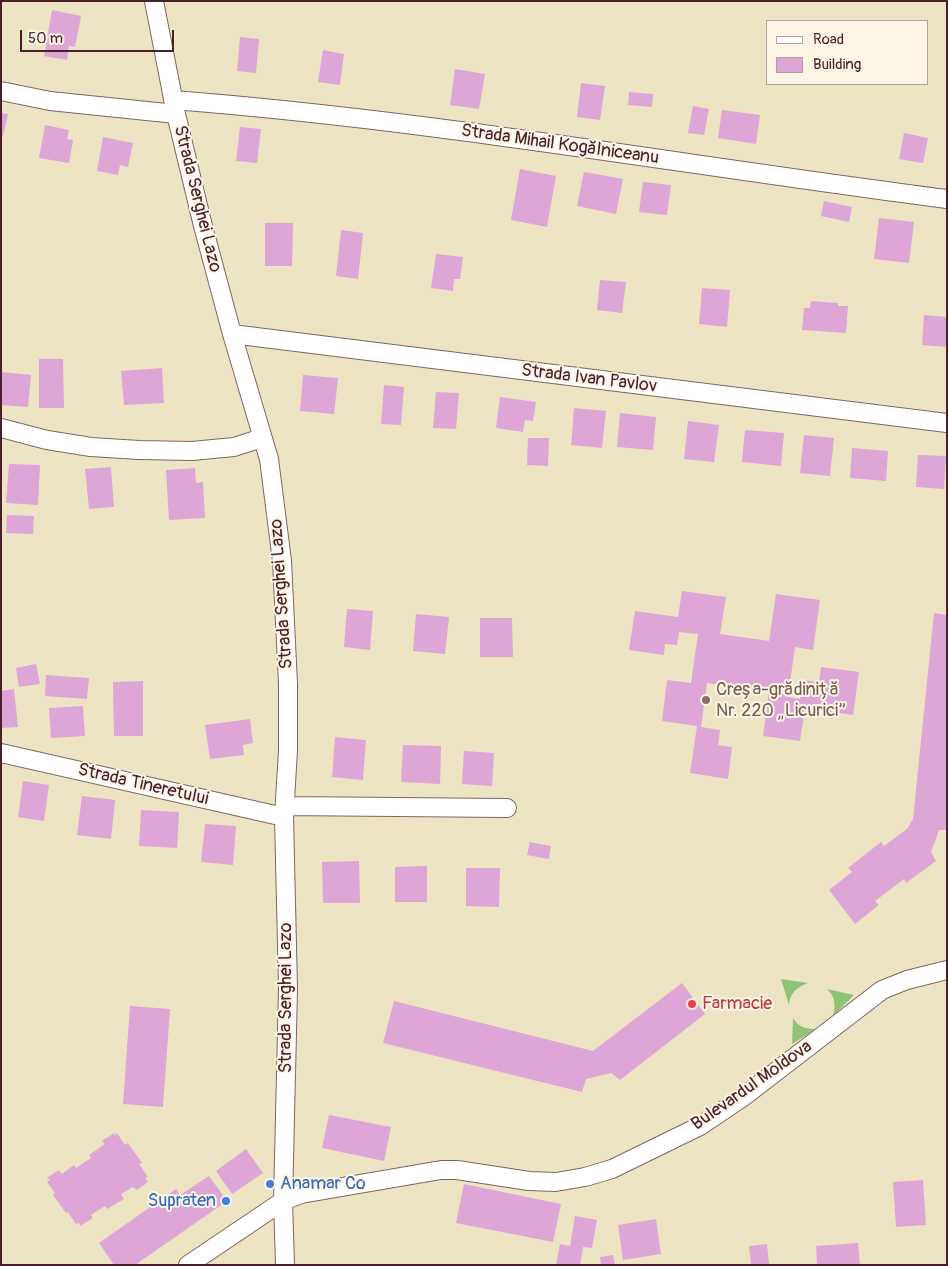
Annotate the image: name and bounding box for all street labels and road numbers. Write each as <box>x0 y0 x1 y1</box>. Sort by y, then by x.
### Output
street label: Strada Mihail Kogălniceanu <box>460 120 660 170</box>
street label: Strada Serghei Lazo <box>168 123 226 275</box>
street label: Strada Ivan Pavlov <box>520 360 658 398</box>
street label: Strada Serghei Lazo <box>266 518 298 670</box>
street label: Strada Tineretului <box>76 759 210 811</box>
street label: Strada Serghei Lazo <box>275 923 297 1073</box>
street label: Bulevardul Moldova <box>687 1036 817 1136</box>

